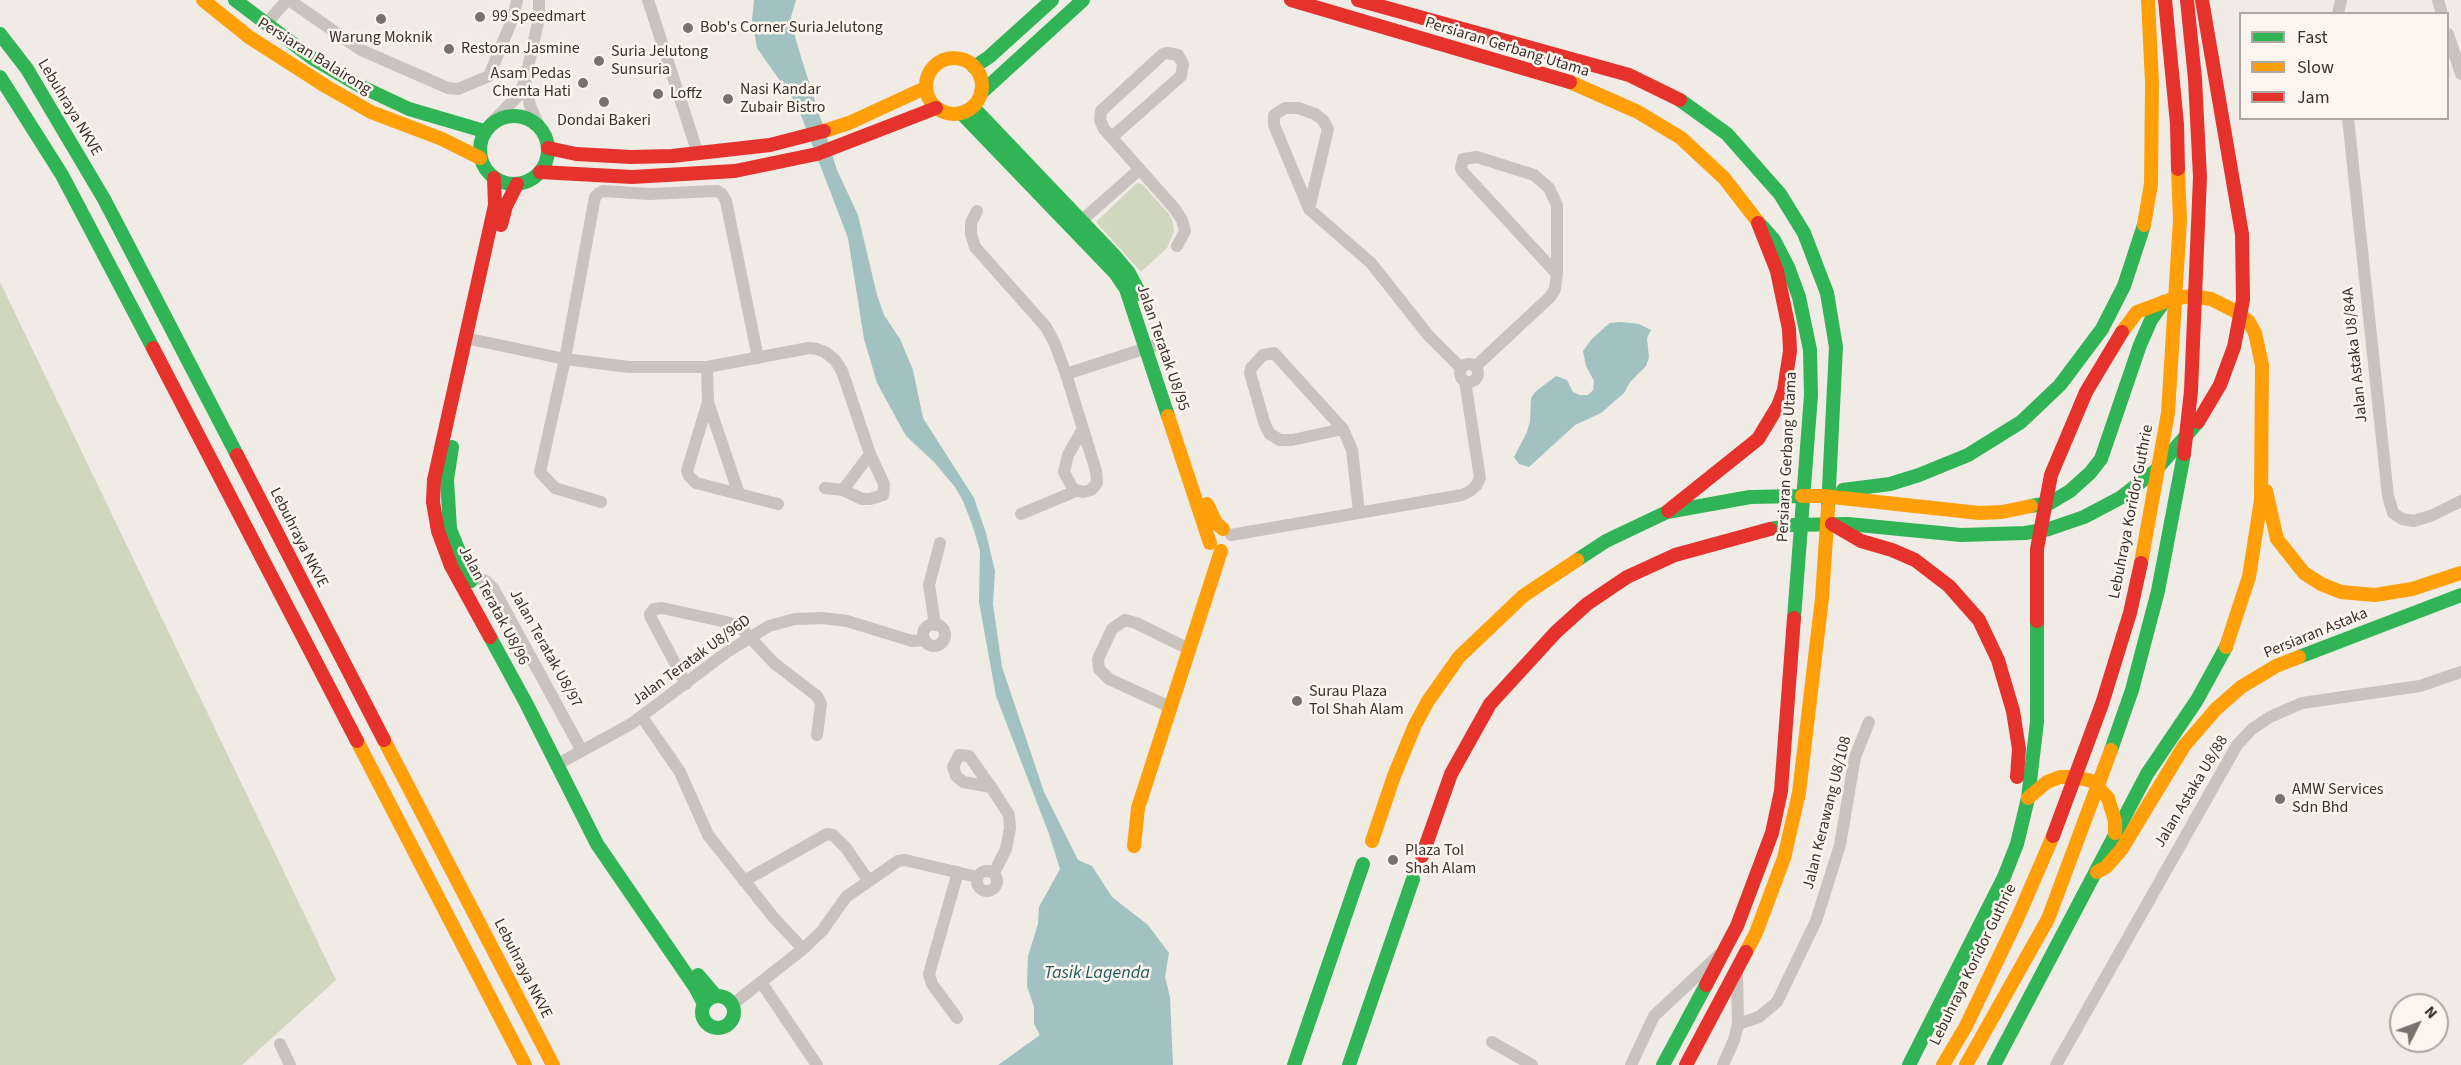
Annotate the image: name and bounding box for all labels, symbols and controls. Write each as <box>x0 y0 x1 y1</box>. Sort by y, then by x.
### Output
place label: 99 Speedmart <box>492 7 586 27</box>
marker: 99 Speedmart <box>473 10 487 24</box>
marker: Warung Moknik <box>374 12 388 26</box>
legend <box>2239 12 2449 120</box>
street label: Persiaran Balairong <box>254 14 374 100</box>
street label: Persiaran Gerbang Utama <box>1423 14 1591 82</box>
place label: Bob's Corner SuriaJelutong <box>700 18 883 38</box>
marker: Bob's Corner SuriaJelutong <box>681 21 695 35</box>
text: Fast <box>2297 25 2328 50</box>
place label: Warung Moknik <box>329 28 433 48</box>
place label: Restoran Jasmine <box>461 39 580 59</box>
marker: Restoran Jasmine <box>442 42 456 56</box>
place label: Suria Jelutong Sunsuria <box>611 42 708 80</box>
marker: Suria Jelutong Sunsuria <box>592 54 606 68</box>
text: Slow <box>2297 55 2334 80</box>
street label: Lebuhraya NKVE <box>33 56 105 160</box>
place label: Asam Pedas Chenta Hati <box>490 64 571 102</box>
marker: Asam Pedas Chenta Hati <box>576 76 590 90</box>
place label: Nasi Kandar Zubair Bistro <box>740 80 826 118</box>
place label: Loffz <box>670 84 702 104</box>
text: Jam <box>2297 85 2330 110</box>
marker: Loffz <box>651 87 665 101</box>
marker: Nasi Kandar Zubair Bistro <box>721 92 735 106</box>
marker: Dondai Bakeri <box>597 95 611 109</box>
place label: Dondai Bakeri <box>557 111 651 131</box>
street label: Jalan Teratak U8/95 <box>1131 282 1193 414</box>
street label: Jalan Astaka U8/84A <box>2339 286 2373 424</box>
street label: Persiaran Gerbang Utama <box>1774 371 1802 543</box>
street label: Lebuhraya Koridor Guthrie <box>2106 423 2158 601</box>
street label: Lebuhraya NKVE <box>265 485 331 591</box>
street label: Jalan Teratak U8/96 <box>453 543 533 669</box>
street label: Jalan Teratak U8/97 <box>505 586 585 712</box>
street label: Persiaran Astaka <box>2261 604 2371 664</box>
street label: Jalan Teratak U8/96D <box>629 611 755 711</box>
place label: Surau Plaza Tol Shah Alam <box>1309 682 1404 720</box>
marker: Surau Plaza Tol Shah Alam <box>1290 694 1304 708</box>
street label: Jalan Astaka U8/88 <box>2151 733 2233 851</box>
street label: Jalan Kerawang U8/108 <box>1800 734 1856 892</box>
place label: AMW Services Sdn Bhd <box>2292 780 2384 818</box>
marker: AMW Services Sdn Bhd <box>2273 792 2287 806</box>
place label: Plaza Tol Shah Alam <box>1405 841 1476 879</box>
marker: Plaza Tol Shah Alam <box>1386 853 1400 867</box>
street label: Lebuhraya Koridor Guthrie <box>1927 881 2021 1049</box>
street label: Lebuhraya NKVE <box>489 916 555 1022</box>
water label: Tasik Lagenda <box>1044 963 1150 985</box>
north arrow <box>2389 993 2449 1053</box>
text: N <box>2419 1001 2443 1024</box>

